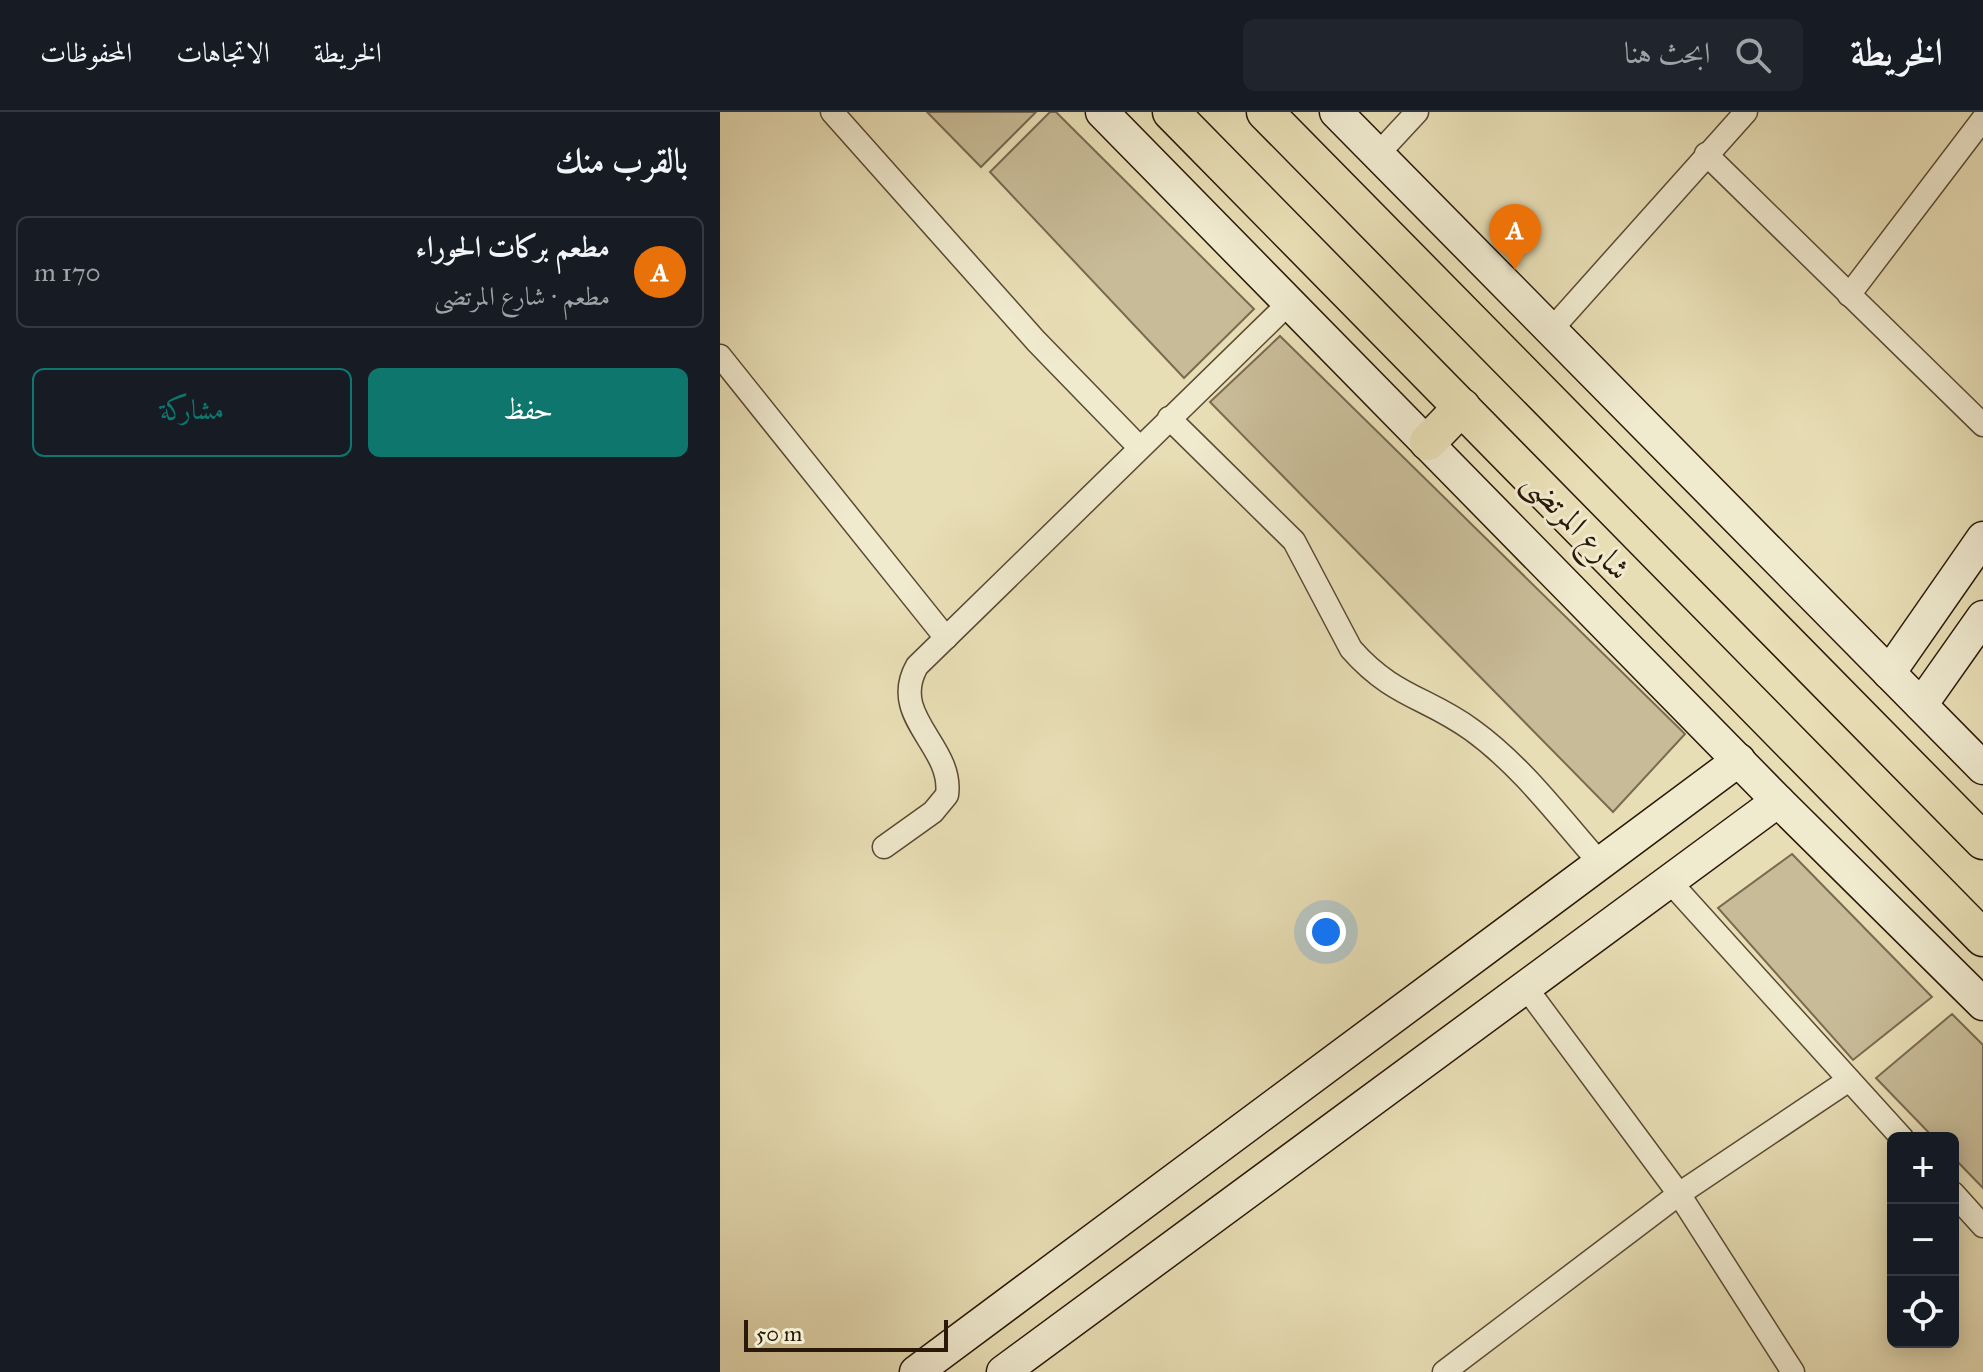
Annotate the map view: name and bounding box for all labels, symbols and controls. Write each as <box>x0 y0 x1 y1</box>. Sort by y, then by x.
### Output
search box <box>1243 19 1803 91</box>
text: الخريطة <box>1851 29 1943 75</box>
icon: search <box>1731 33 1775 77</box>
text: المحفوظات <box>40 35 132 70</box>
text: الاتجاهات <box>176 35 270 70</box>
text: الخريطة <box>314 35 382 70</box>
text: ابحث هنا <box>1624 35 1711 71</box>
text: بالقرب منك <box>555 140 688 181</box>
pin: A <box>1489 204 1541 270</box>
text: مطعم بركات الحوراء <box>415 229 610 265</box>
text: 170 m <box>34 256 101 288</box>
text: A <box>651 256 669 288</box>
text: مطعم · شارع المرتضى <box>434 280 610 312</box>
button: مشاركة <box>32 368 352 457</box>
button: حفظ <box>368 368 688 457</box>
street label: شارع المرتضى <box>1510 462 1638 593</box>
your location <box>1306 912 1346 952</box>
map controls <box>1887 1132 1959 1348</box>
button: + <box>1887 1132 1959 1204</box>
button: − <box>1887 1204 1959 1276</box>
button: locate <box>1887 1276 1959 1348</box>
scale bar <box>744 1316 948 1352</box>
text: 50 m <box>756 1320 802 1347</box>

